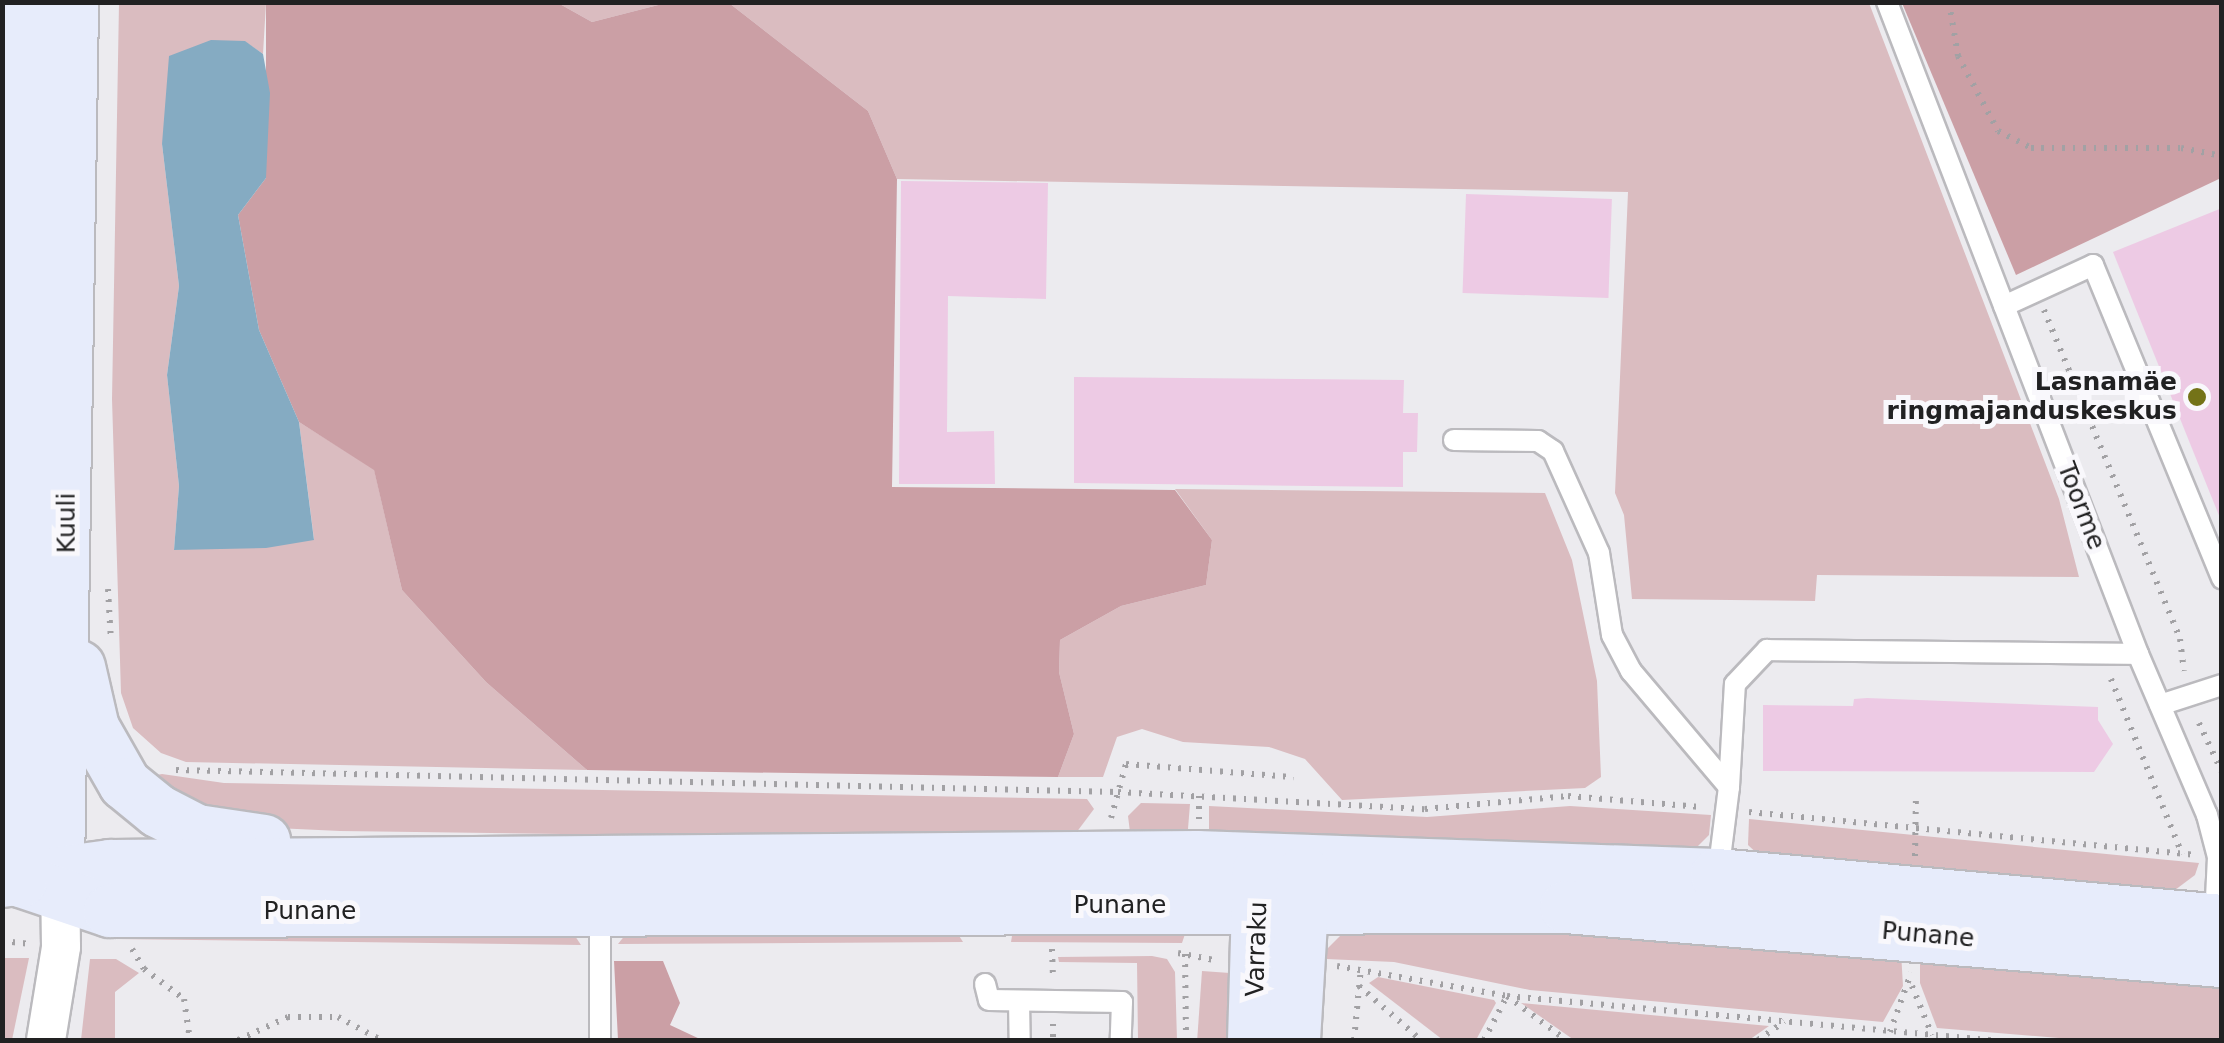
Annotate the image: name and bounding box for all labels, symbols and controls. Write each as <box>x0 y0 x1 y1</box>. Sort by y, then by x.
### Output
place label: Lasnamäe ringmajanduskeskus <box>1887 368 2177 427</box>
marker: Lasnamäe ringmajanduskeskus <box>2186 386 2208 408</box>
street label: Toorme <box>2051 458 2111 554</box>
street label: Kuuli <box>52 493 82 553</box>
street label: Punane <box>1074 890 1166 920</box>
street label: Punane <box>264 896 356 926</box>
street label: Varraku <box>1240 901 1274 997</box>
street label: Punane <box>1880 916 1976 954</box>

